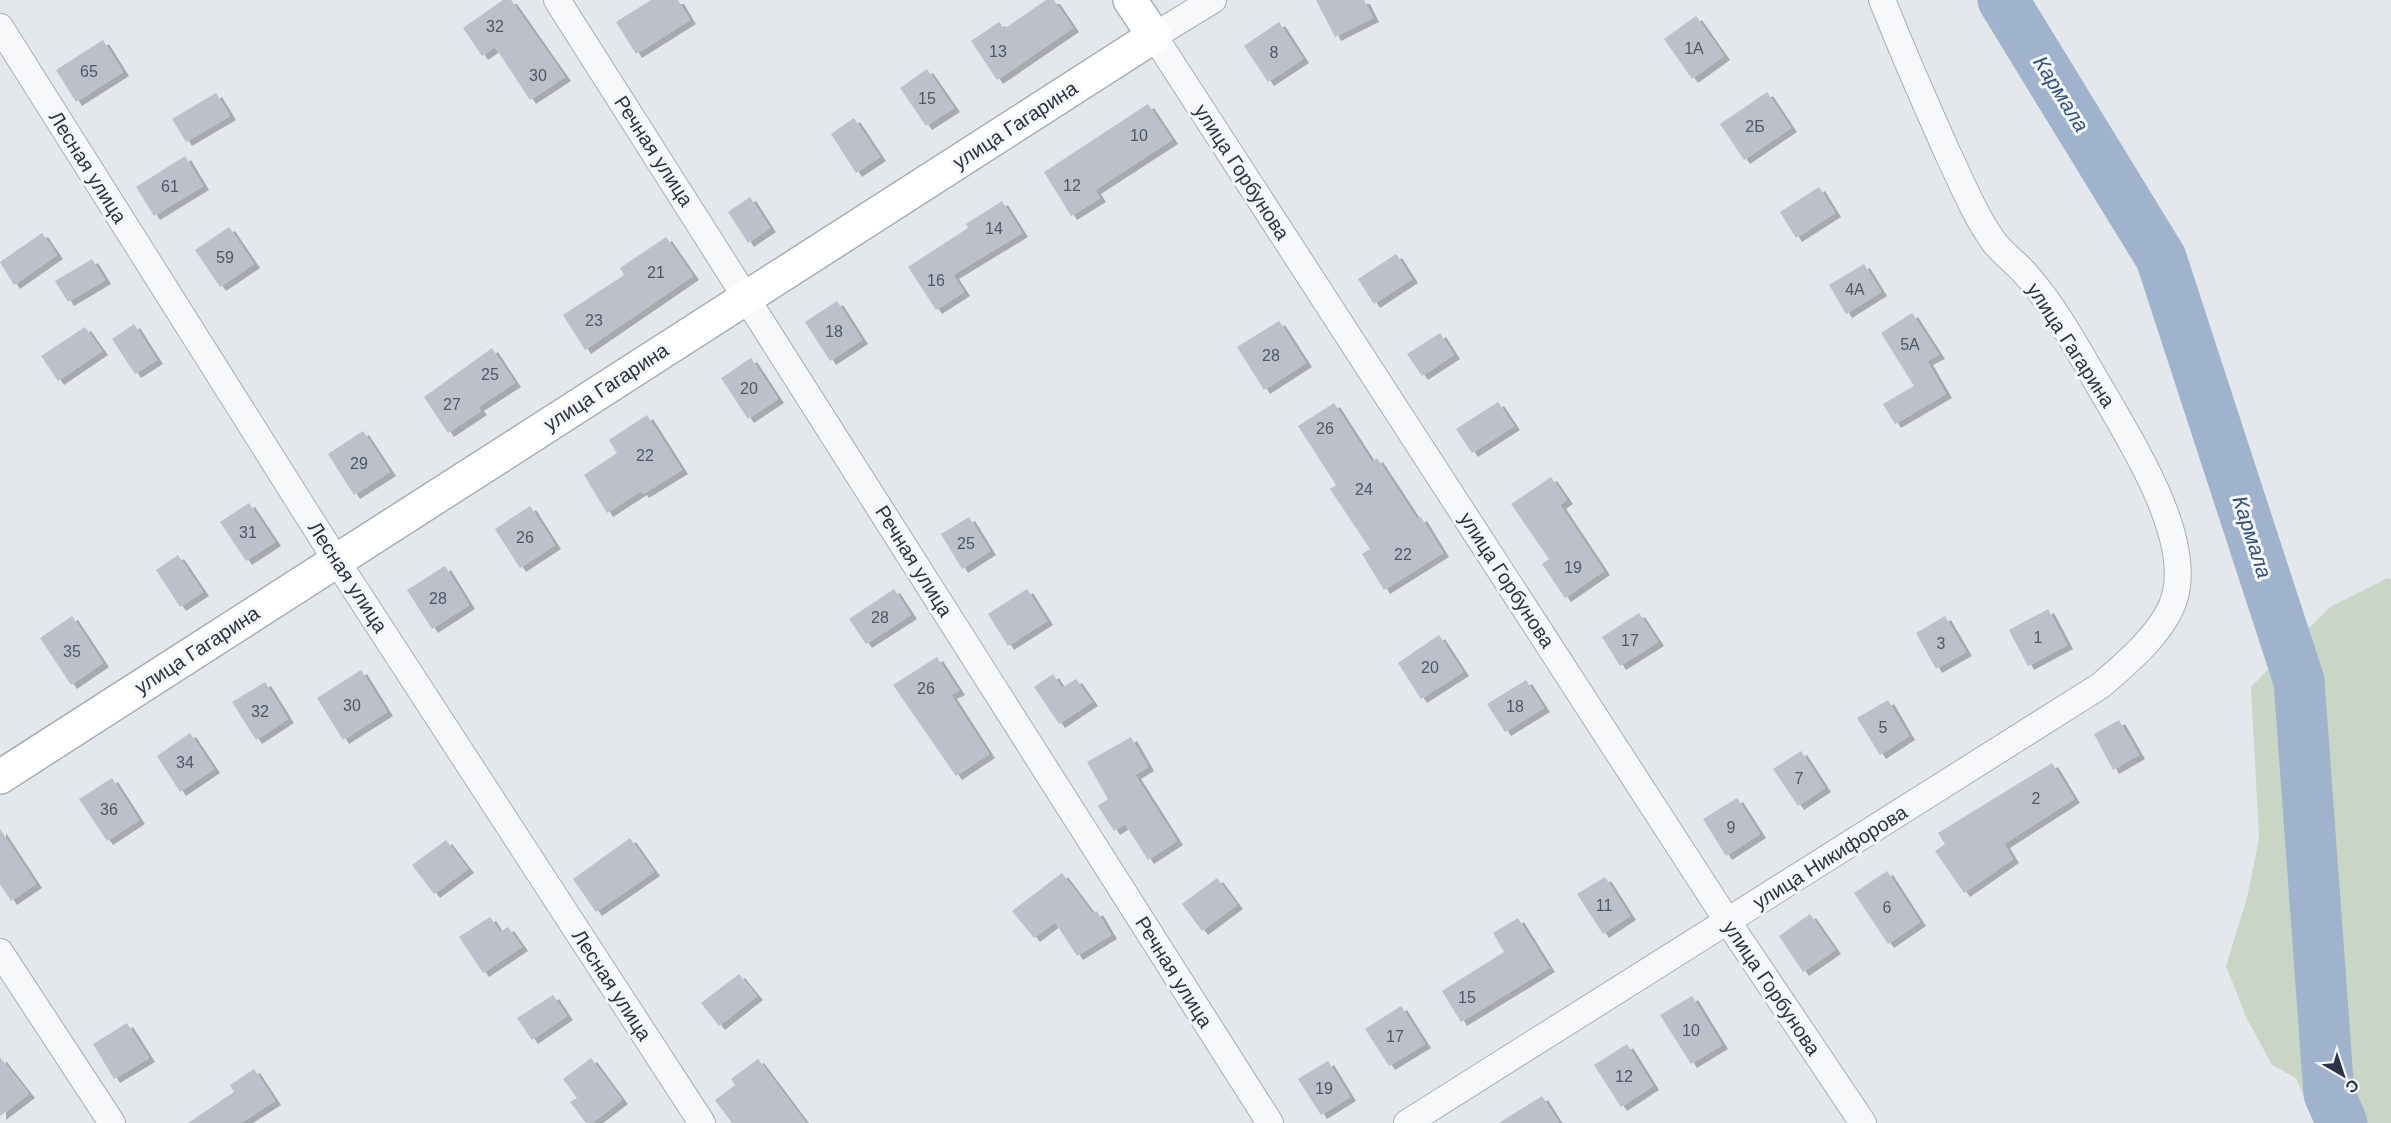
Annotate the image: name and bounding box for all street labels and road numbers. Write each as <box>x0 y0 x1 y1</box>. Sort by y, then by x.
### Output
street label: улица Гагарина <box>949 76 1082 173</box>
street label: Речная улица <box>610 92 698 211</box>
street label: улица Горбунова <box>1190 100 1294 245</box>
street label: Лесная улица <box>45 107 132 228</box>
street label: улица Гагарина <box>2023 279 2120 412</box>
street label: улица Гагарина <box>540 338 673 435</box>
street label: Речная улица <box>871 501 957 621</box>
street label: улица Горбунова <box>1455 508 1559 653</box>
street label: Лесная улица <box>304 517 392 637</box>
street label: улица Гагарина <box>131 601 264 698</box>
street label: улица Никифорова <box>1749 800 1912 913</box>
street label: Речная улица <box>1131 912 1217 1032</box>
street label: улица Горбунова <box>1719 917 1826 1060</box>
street label: Лесная улица <box>568 925 656 1045</box>

